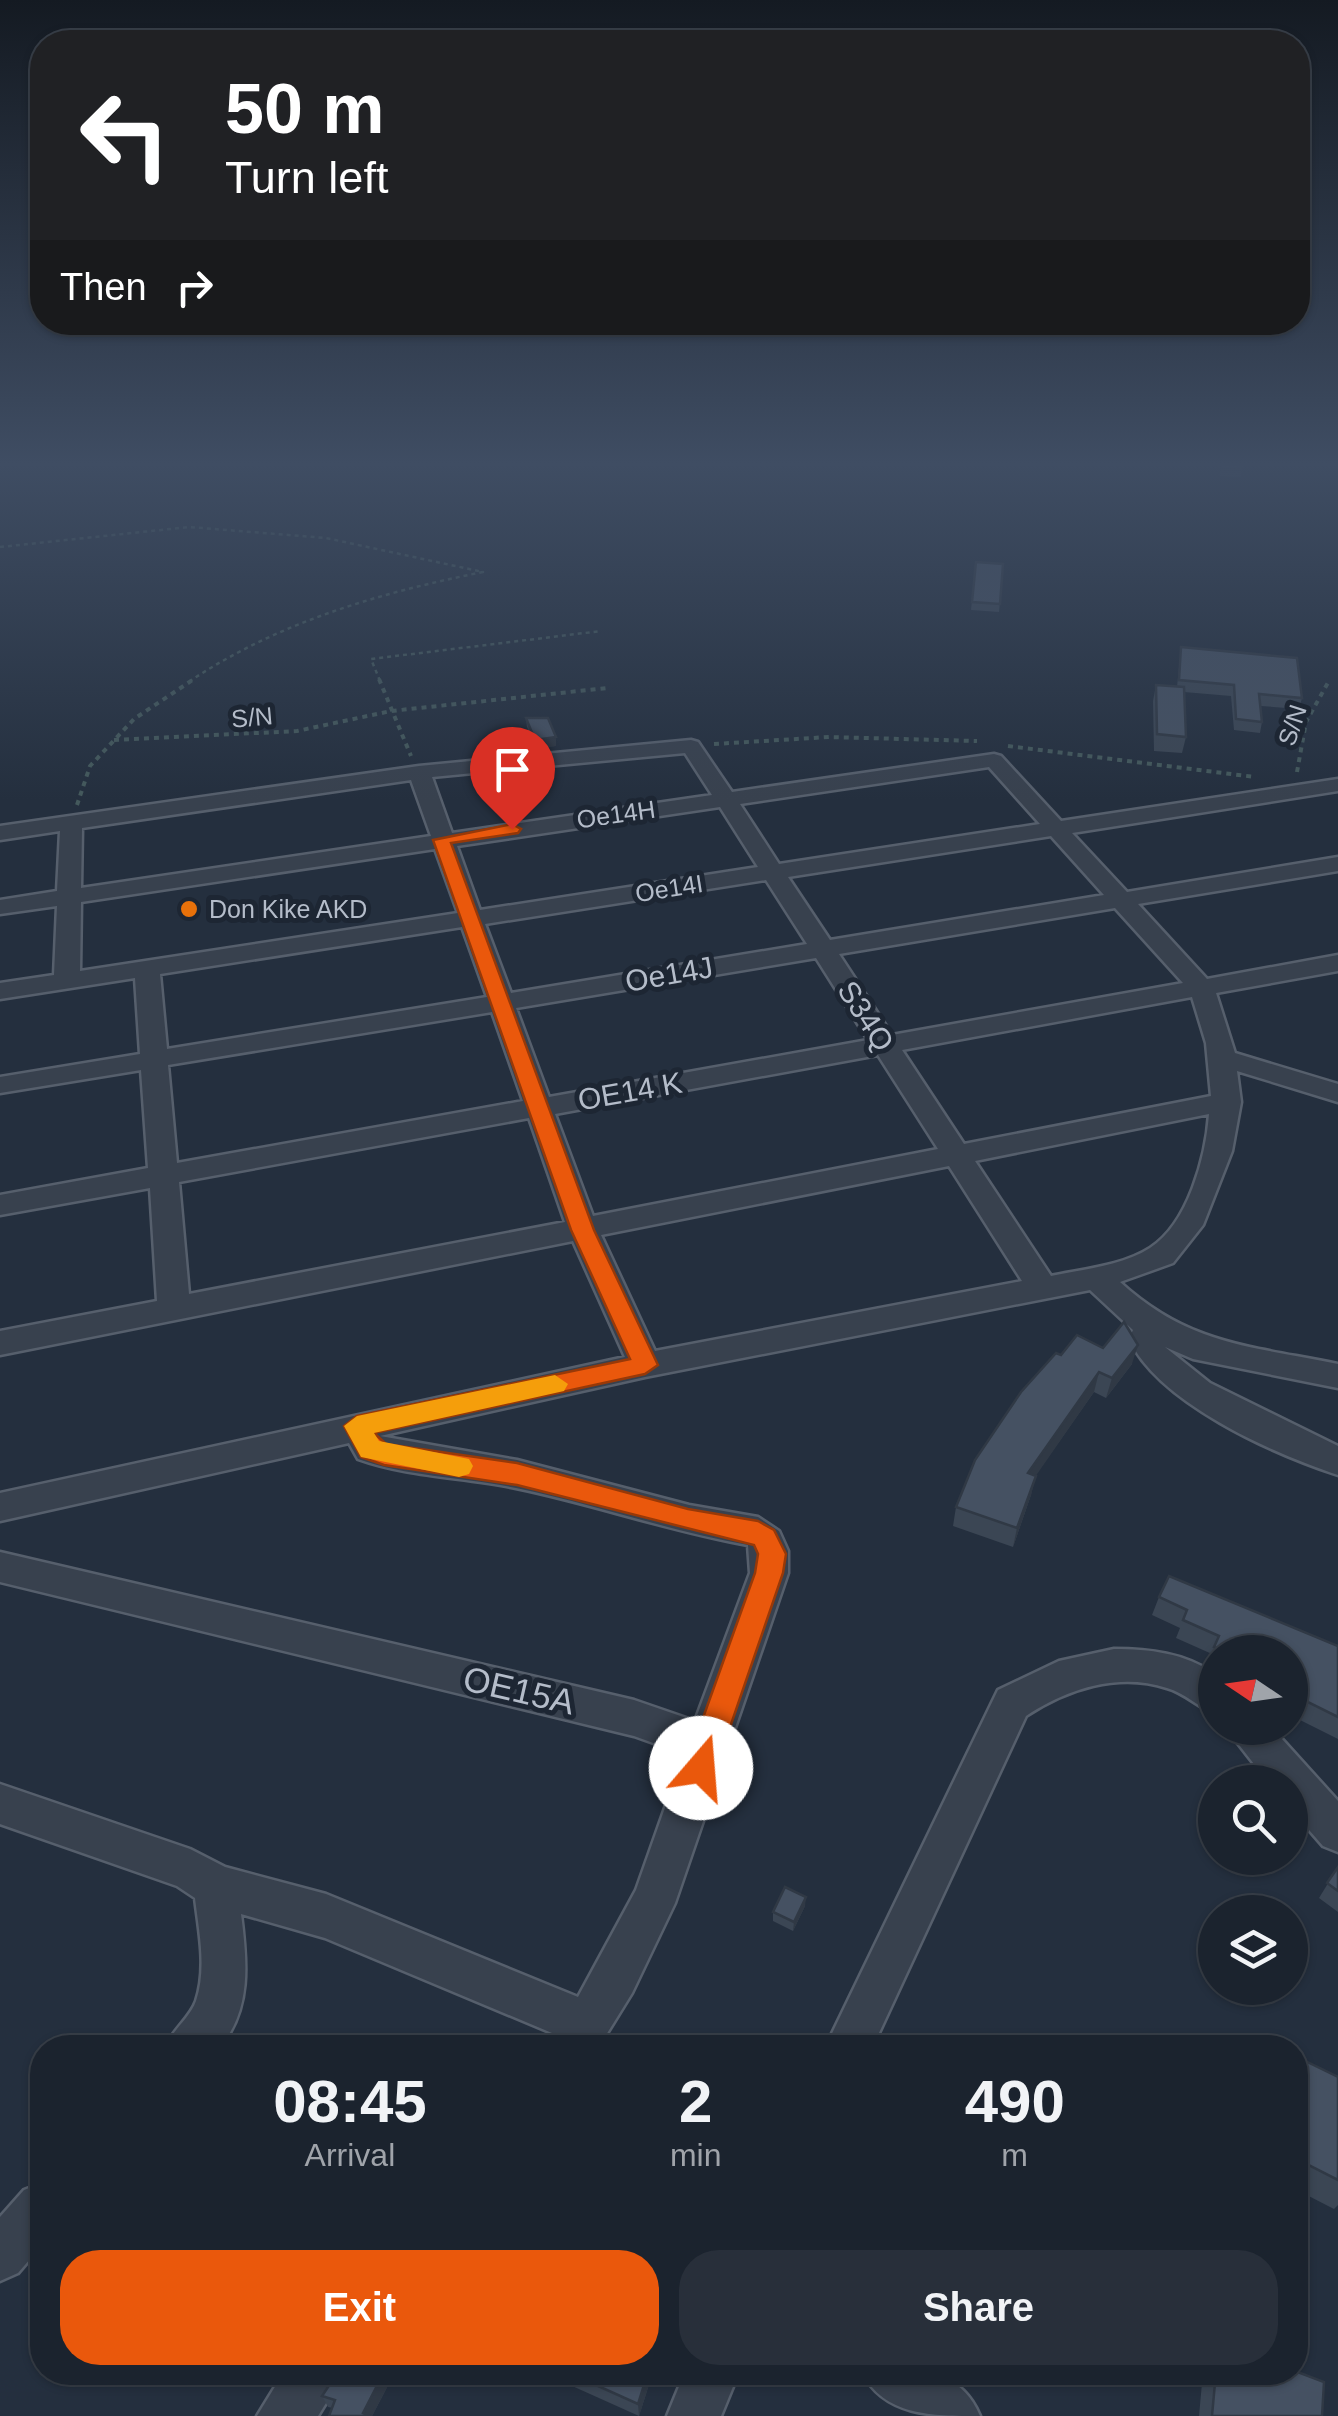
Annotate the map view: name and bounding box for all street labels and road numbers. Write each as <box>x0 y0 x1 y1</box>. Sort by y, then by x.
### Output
street label: S/N <box>230 701 274 733</box>
street label: S/N <box>1272 701 1312 749</box>
street label: Oe14H <box>575 795 657 833</box>
street label: Oe14I <box>633 869 705 907</box>
street label: Oe14J <box>623 950 715 998</box>
street label: S34Q <box>831 975 901 1057</box>
street label: OE14 K <box>575 1066 685 1116</box>
street label: OE15A <box>460 1658 579 1722</box>

